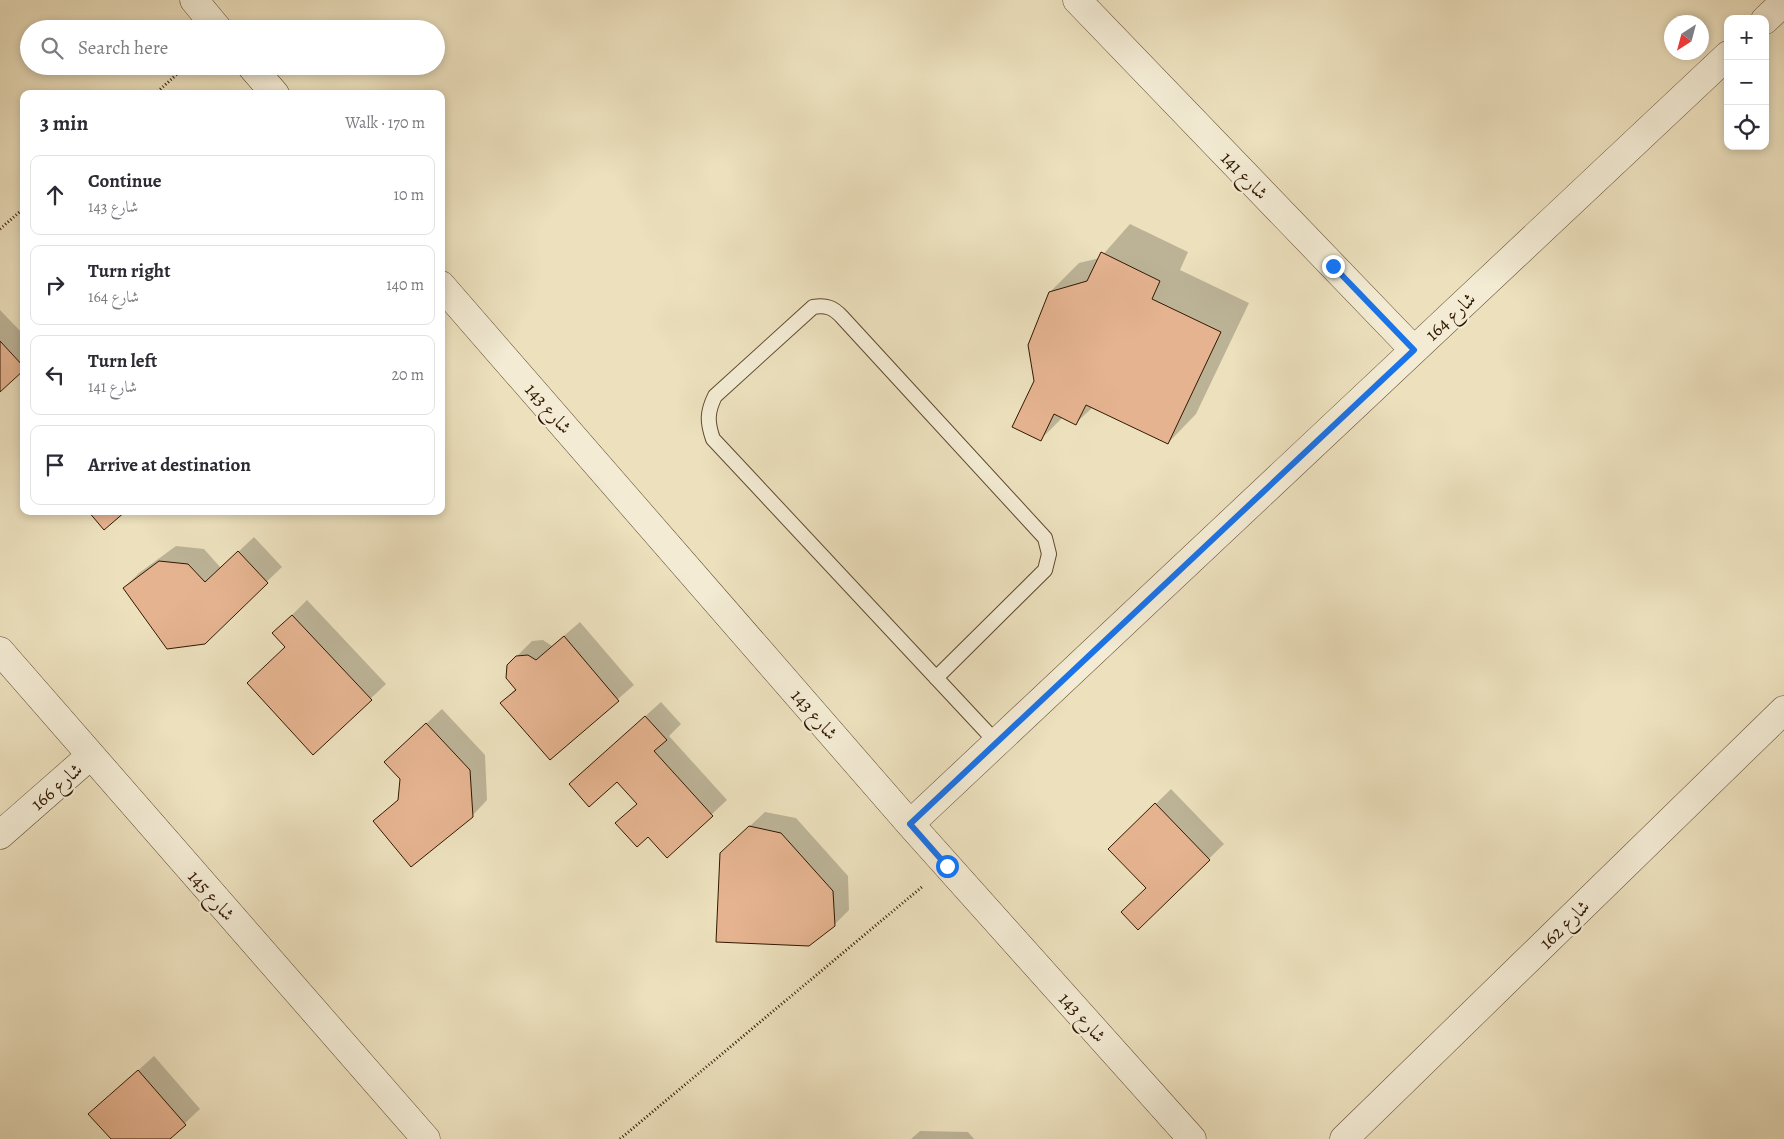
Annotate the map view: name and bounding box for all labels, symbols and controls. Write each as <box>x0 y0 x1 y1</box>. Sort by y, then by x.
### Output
north arrow <box>1664 15 1709 60</box>
map controls <box>1724 15 1769 150</box>
button: + <box>1724 15 1769 60</box>
search box <box>20 20 445 75</box>
icon: search <box>38 34 66 62</box>
text: Search here <box>78 35 168 61</box>
button: − <box>1724 60 1769 105</box>
button: locate <box>1724 105 1769 150</box>
text: 3 min <box>40 109 88 137</box>
text: Walk · 170 m <box>345 112 425 134</box>
street label: شارع 141 <box>1213 146 1274 207</box>
text: Continue <box>88 168 162 194</box>
icon: ahead <box>41 181 69 209</box>
text: 10 m <box>394 184 424 206</box>
text: شارع 143 <box>88 196 138 218</box>
route end <box>1322 255 1345 278</box>
text: Turn right <box>88 258 170 284</box>
icon: right <box>41 271 69 299</box>
text: 140 m <box>386 274 424 296</box>
text: شارع 164 <box>88 286 139 308</box>
street label: شارع 164 <box>1420 287 1483 348</box>
text: Turn left <box>88 348 157 374</box>
icon: left <box>41 361 69 389</box>
text: 20 m <box>391 364 424 386</box>
text: شارع 141 <box>88 376 137 398</box>
street label: شارع 143 <box>517 378 578 441</box>
icon: arrive <box>41 451 69 479</box>
text: Arrive at destination <box>88 452 251 478</box>
street label: شارع 143 <box>783 684 844 747</box>
street label: شارع 166 <box>25 757 89 818</box>
route start <box>936 855 959 878</box>
street label: شارع 145 <box>180 864 241 928</box>
street label: شارع 162 <box>1534 894 1597 957</box>
street label: شارع 143 <box>1051 987 1112 1050</box>

